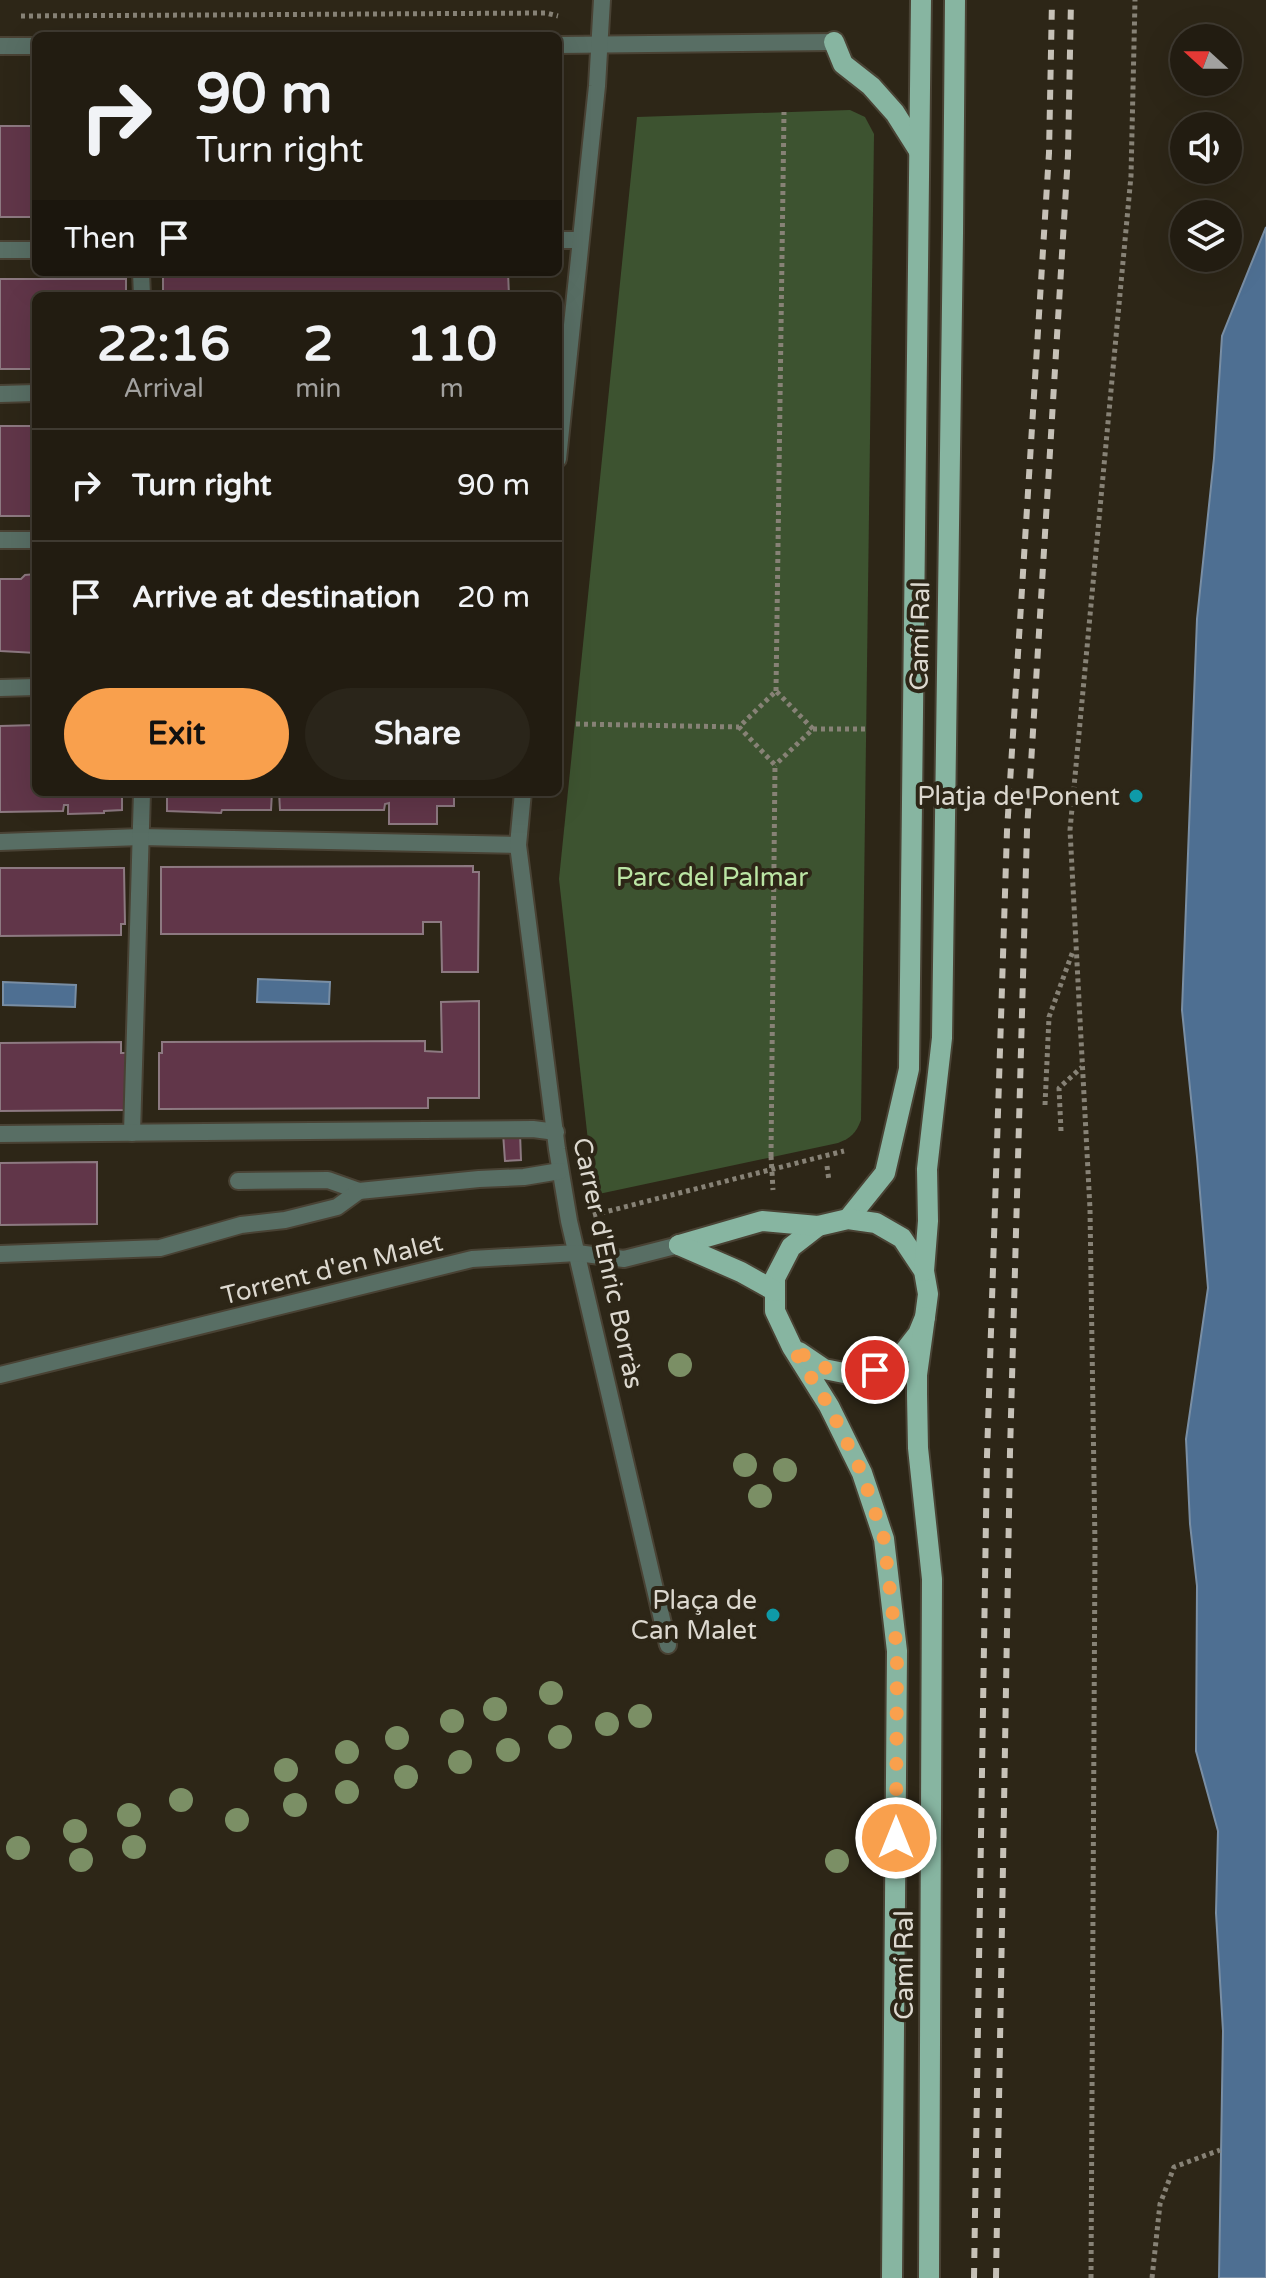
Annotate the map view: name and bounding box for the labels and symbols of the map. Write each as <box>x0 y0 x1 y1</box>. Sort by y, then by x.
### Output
north arrow <box>1170 24 1242 96</box>
street label: Camí Ral <box>904 581 936 691</box>
place label: Platja de Ponent <box>917 781 1120 812</box>
marker: Platja de Ponent <box>1127 787 1145 805</box>
park label: Parc del Palmar <box>616 862 808 893</box>
street label: Carrer d'Enric Borràs <box>566 1135 650 1391</box>
street label: Torrent d'en Malet <box>218 1227 446 1311</box>
pin <box>841 1336 909 1404</box>
place label: Plaça de Can Malet <box>631 1585 757 1646</box>
marker: Plaça de Can Malet <box>764 1606 782 1624</box>
position arrow <box>854 1796 938 1880</box>
street label: Camí Ral <box>889 1910 920 2020</box>

